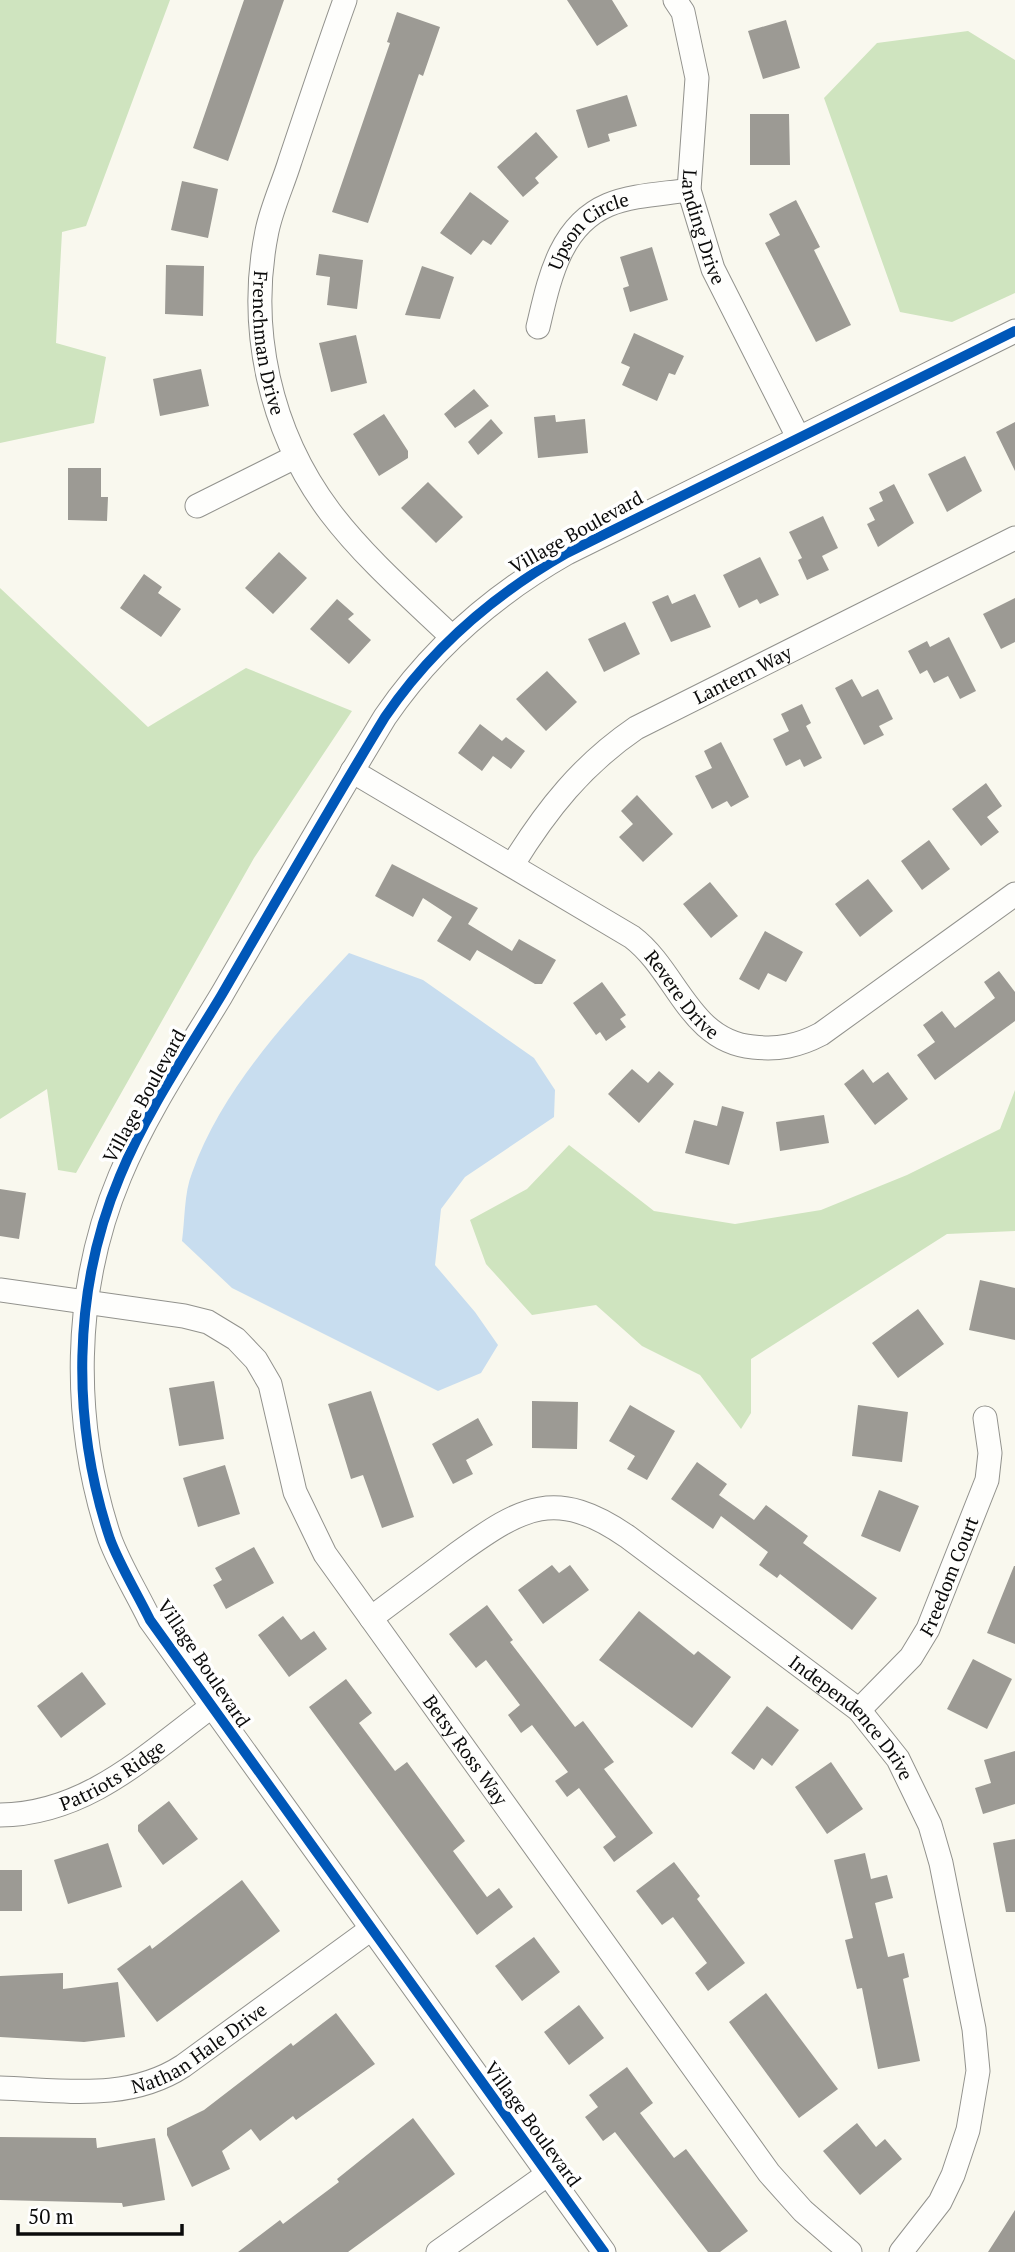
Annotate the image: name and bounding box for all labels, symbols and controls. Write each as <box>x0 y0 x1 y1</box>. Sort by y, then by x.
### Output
street label: Landing Drive <box>677 169 732 288</box>
street label: Upson Circle <box>542 186 631 273</box>
street label: Frenchman Drive <box>248 270 291 418</box>
street label: Village Boulevard <box>505 484 647 579</box>
street label: Lantern Way <box>689 639 796 709</box>
street label: Revere Drive <box>640 944 724 1044</box>
street label: Village Boulevard <box>97 1024 191 1167</box>
street label: Freedom Court <box>914 1512 983 1641</box>
street label: Village Boulevard <box>152 1594 257 1732</box>
street label: Independence Drive <box>784 1649 919 1784</box>
street label: Betsy Ross Way <box>418 1690 514 1810</box>
street label: Patriots Ridge <box>56 1734 170 1816</box>
street label: Nathan Hale Drive <box>128 1996 271 2099</box>
street label: Village Boulevard <box>479 2056 588 2192</box>
scale bar <box>18 2192 182 2236</box>
text: 50 m <box>28 2202 74 2230</box>

